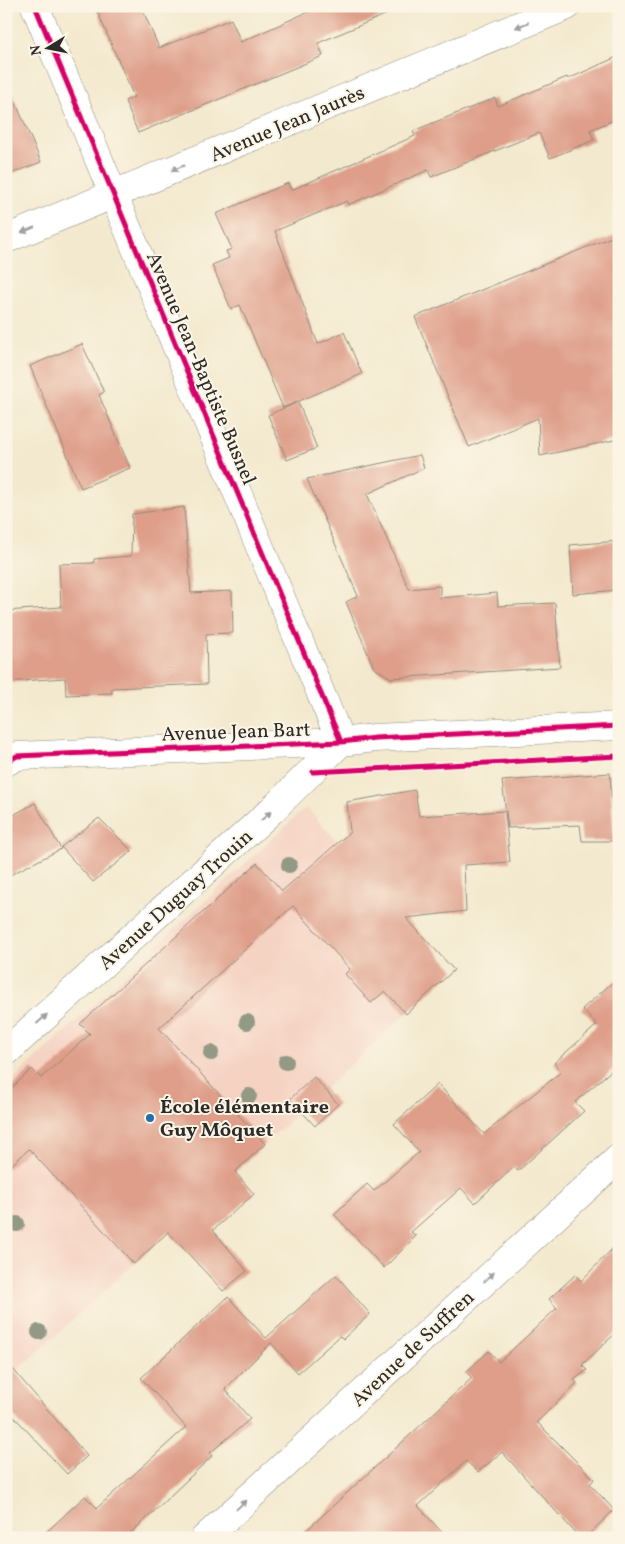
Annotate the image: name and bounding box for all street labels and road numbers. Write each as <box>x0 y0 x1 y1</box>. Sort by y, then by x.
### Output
street label: Avenue Jean Jaurès <box>206 80 369 170</box>
street label: Avenue Jean-Baptiste Busnel <box>138 248 262 490</box>
street label: Avenue Jean Bart <box>161 716 311 750</box>
street label: Avenue Duguay Trouin <box>93 823 260 977</box>
street label: Avenue de Suffren <box>345 1285 481 1414</box>

